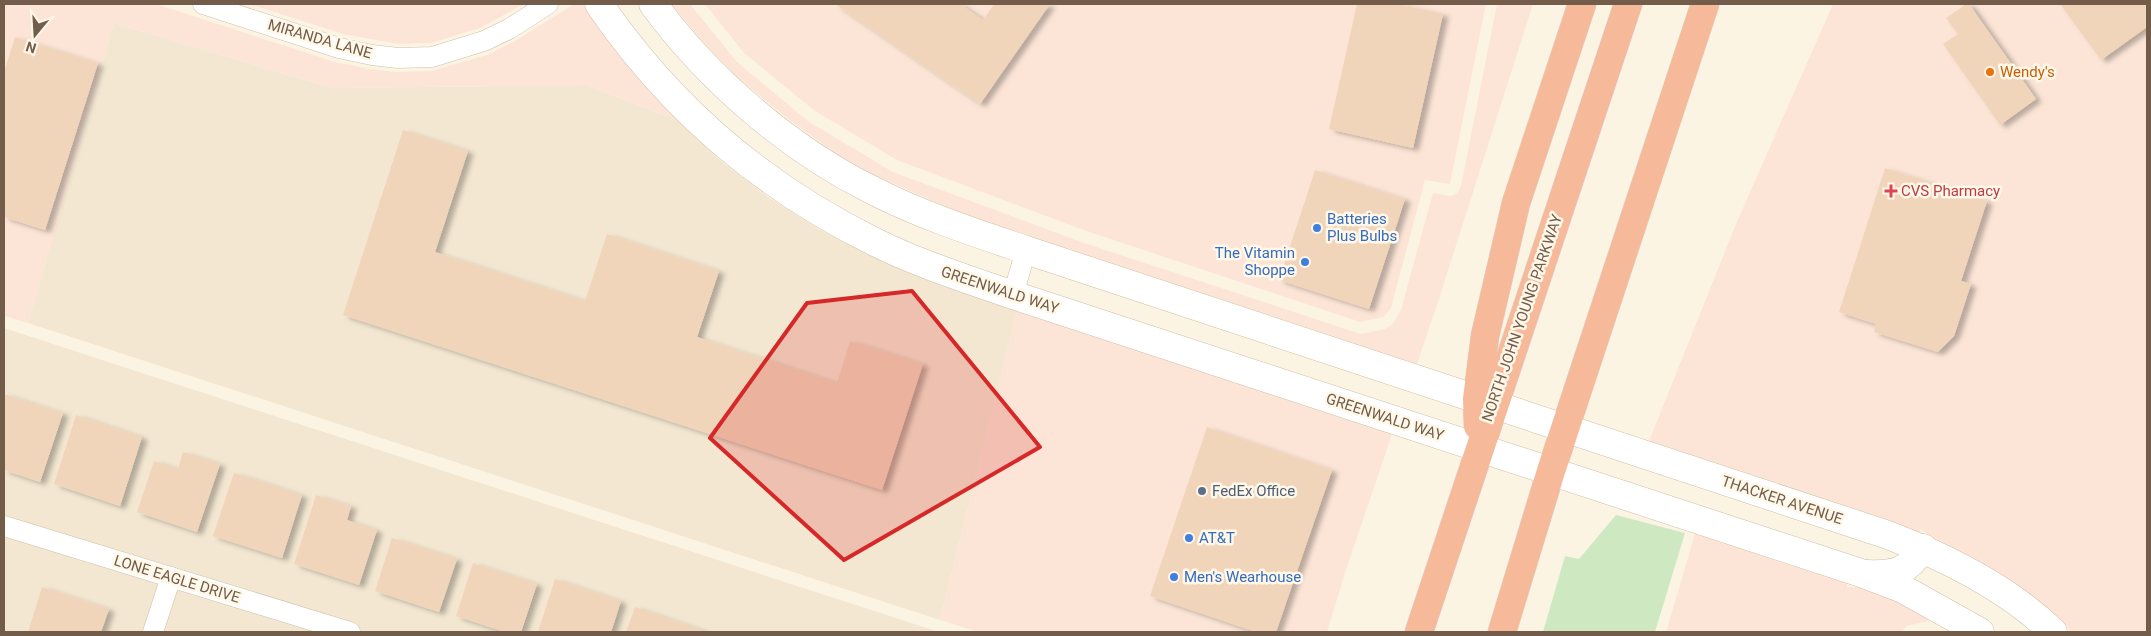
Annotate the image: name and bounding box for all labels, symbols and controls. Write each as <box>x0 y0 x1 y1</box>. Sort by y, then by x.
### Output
north arrow <box>10 10 60 60</box>
street label: MIRANDA LANE <box>266 16 375 63</box>
text: N <box>24 38 38 57</box>
place label: Wendy's <box>2000 63 2055 81</box>
marker: Wendy's <box>1984 66 1996 78</box>
place label: CVS Pharmacy <box>1901 182 2000 200</box>
marker: CVS Pharmacy <box>1885 185 1897 197</box>
place label: Batteries Plus Bulbs <box>1327 210 1397 245</box>
street label: NORTH JOHN YOUNG PARKWAY <box>1478 212 1566 424</box>
marker: Batteries Plus Bulbs <box>1311 222 1323 234</box>
place label: The Vitamin Shoppe <box>1215 244 1295 279</box>
marker: The Vitamin Shoppe <box>1299 256 1311 268</box>
street label: GREENWALD WAY <box>939 262 1061 318</box>
street label: GREENWALD WAY <box>1324 389 1446 445</box>
street label: THACKER AVENUE <box>1719 472 1845 528</box>
place label: FedEx Office <box>1212 482 1295 500</box>
marker: FedEx Office <box>1196 485 1208 497</box>
place label: AT&T <box>1199 529 1235 547</box>
marker: AT&T <box>1183 532 1195 544</box>
street label: LONE EAGLE DRIVE <box>112 551 243 607</box>
place label: Men's Wearhouse <box>1184 568 1301 586</box>
marker: Men's Wearhouse <box>1168 571 1180 583</box>

